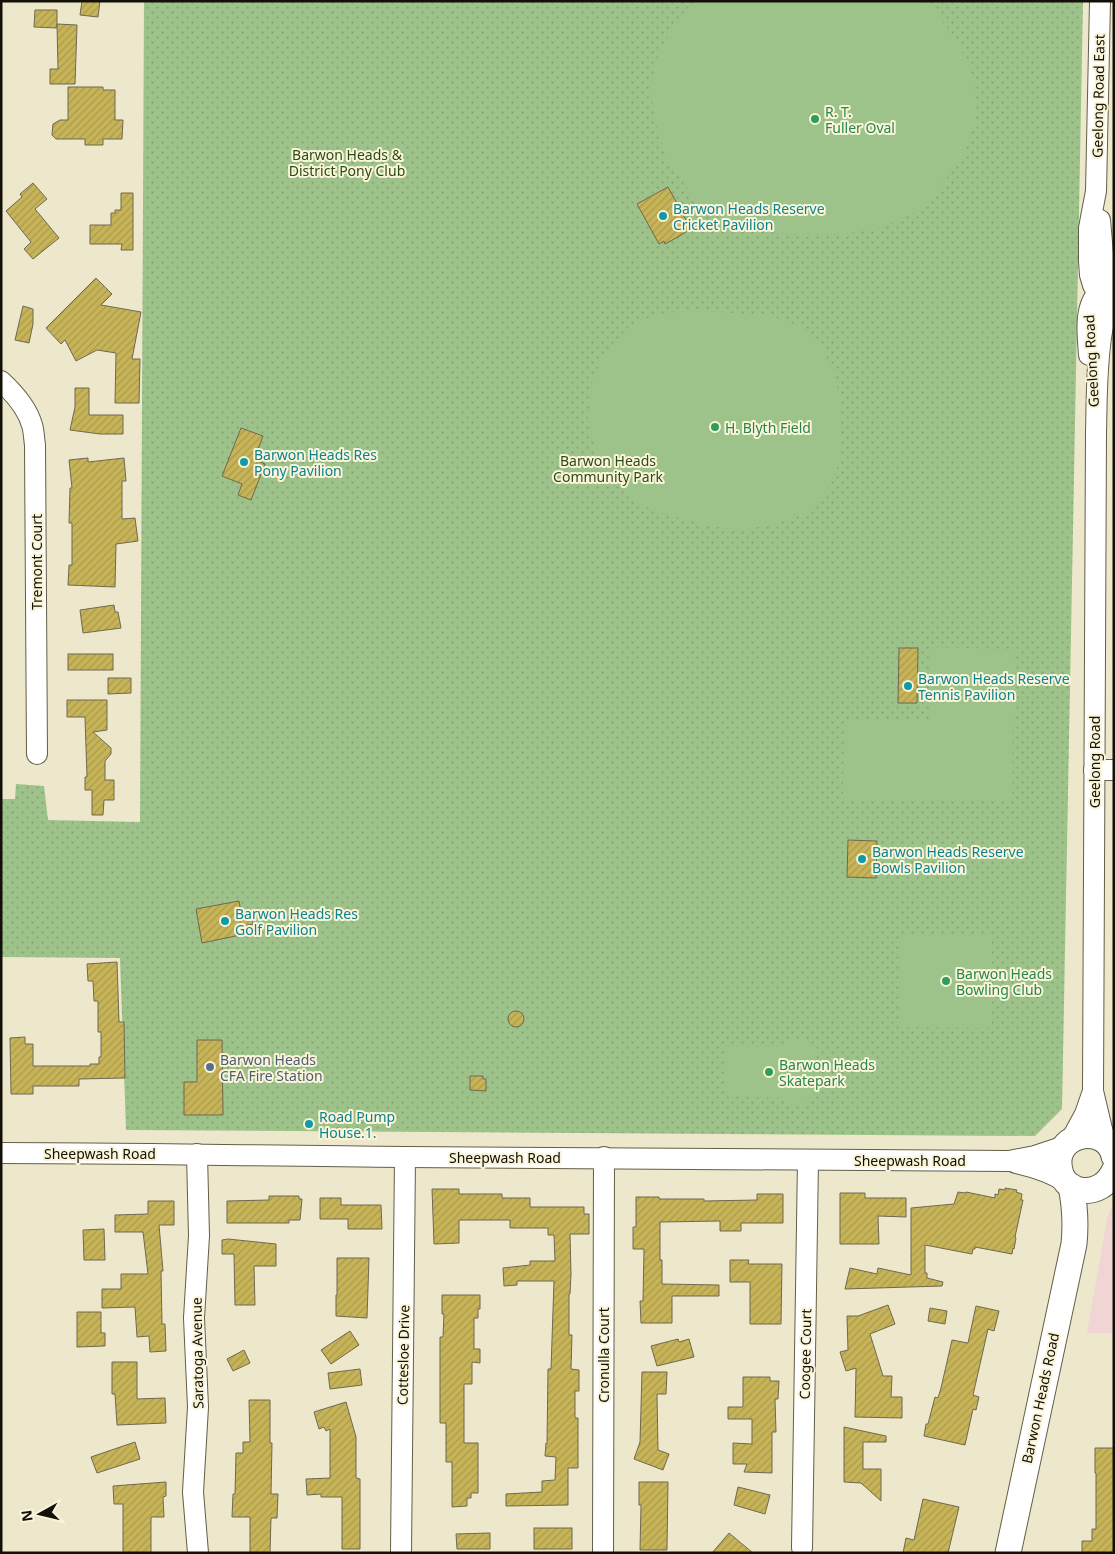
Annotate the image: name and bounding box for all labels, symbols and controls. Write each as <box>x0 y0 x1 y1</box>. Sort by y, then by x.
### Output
street label: Geelong Road East <box>1087 34 1109 158</box>
place label: R. T. Fuller Oval <box>825 102 895 137</box>
marker: R. T. Fuller Oval <box>809 113 821 125</box>
park label: Barwon Heads & District Pony Club <box>289 145 405 180</box>
place label: Barwon Heads Reserve Cricket Pavilion <box>673 199 825 234</box>
marker: Barwon Heads Reserve Cricket Pavilion <box>657 210 669 222</box>
street label: Geelong Road <box>1079 314 1103 408</box>
place label: H. Blyth Field <box>725 418 811 437</box>
marker: H. Blyth Field <box>709 421 721 433</box>
place label: Barwon Heads Res Pony Pavilion <box>254 445 377 480</box>
park label: Barwon Heads Community Park <box>553 451 663 486</box>
marker: Barwon Heads Res Pony Pavilion <box>238 456 250 468</box>
street label: Tremont Court <box>27 514 46 610</box>
place label: Barwon Heads Reserve Tennis Pavilion <box>918 669 1070 704</box>
marker: Barwon Heads Reserve Tennis Pavilion <box>902 680 914 692</box>
street label: Geelong Road <box>1085 716 1104 808</box>
place label: Barwon Heads Reserve Bowls Pavilion <box>872 842 1024 877</box>
marker: Barwon Heads Reserve Bowls Pavilion <box>856 853 868 865</box>
place label: Barwon Heads Res Golf Pavilion <box>235 904 358 939</box>
marker: Barwon Heads Res Golf Pavilion <box>219 915 231 927</box>
place label: Barwon Heads Bowling Club <box>956 964 1052 999</box>
marker: Barwon Heads Bowling Club <box>940 975 952 987</box>
place label: Barwon Heads CFA Fire Station <box>220 1050 323 1085</box>
place label: Barwon Heads Skatepark <box>779 1055 875 1090</box>
marker: Barwon Heads CFA Fire Station <box>204 1061 216 1073</box>
marker: Barwon Heads Skatepark <box>763 1066 775 1078</box>
place label: Road Pump House.1. <box>319 1107 395 1142</box>
marker: Road Pump House.1. <box>303 1118 315 1130</box>
street label: Sheepwash Road <box>44 1144 156 1163</box>
street label: Sheepwash Road <box>449 1148 561 1167</box>
street label: Sheepwash Road <box>854 1151 966 1170</box>
street label: Saratoga Avenue <box>187 1297 207 1409</box>
street label: Cottesloe Drive <box>393 1305 413 1405</box>
street label: Cronulla Court <box>594 1307 613 1403</box>
street label: Coogee Court <box>795 1309 815 1399</box>
street label: Barwon Heads Road <box>1017 1331 1063 1465</box>
north arrow <box>15 1489 65 1539</box>
text: N <box>16 1509 37 1523</box>

